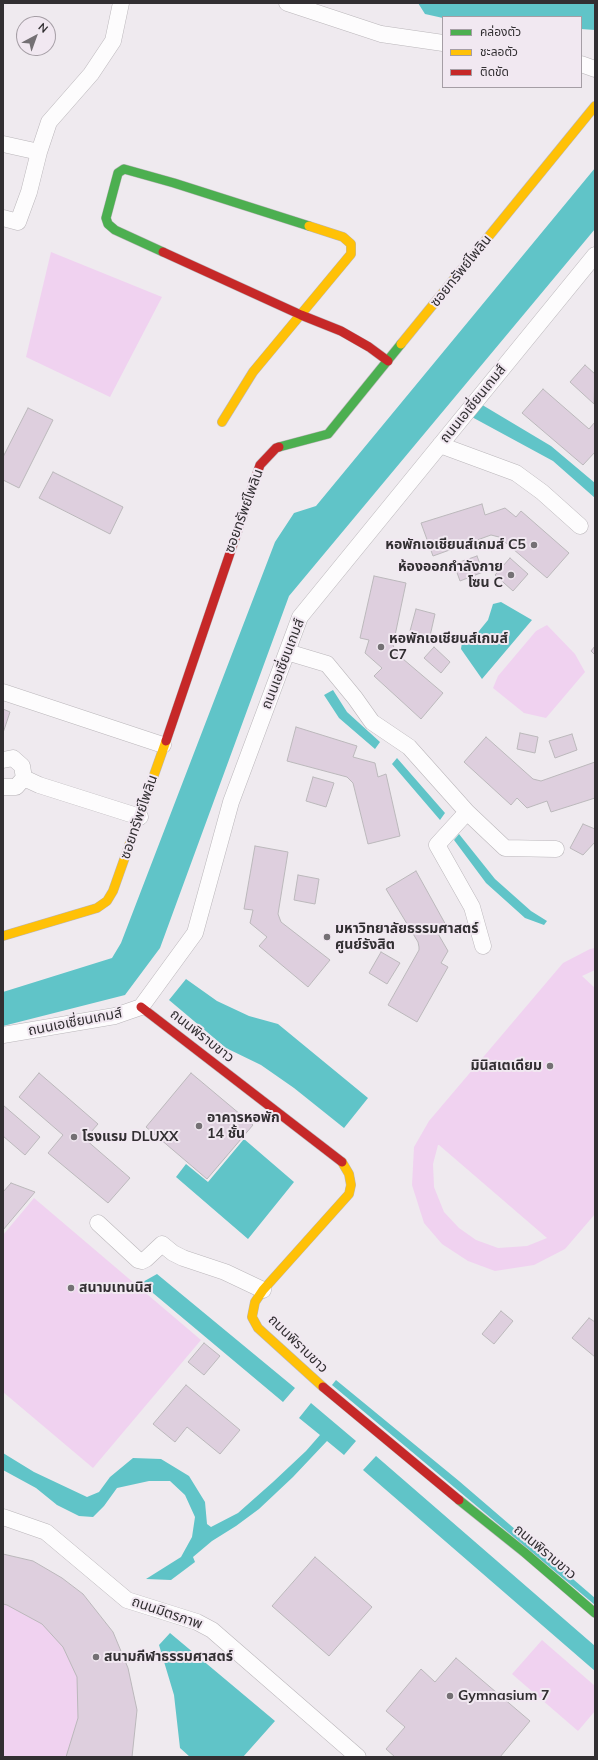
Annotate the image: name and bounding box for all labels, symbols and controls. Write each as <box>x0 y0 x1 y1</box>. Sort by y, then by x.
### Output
north arrow <box>16 16 56 56</box>
legend <box>442 16 582 88</box>
text: N <box>35 20 51 36</box>
text: คล่องตัว <box>480 24 521 39</box>
text: ชะลอตัว <box>480 44 518 59</box>
text: ติดขัด <box>480 64 509 79</box>
street label: ซอยทรัพย์ไพลิน <box>427 232 495 310</box>
street label: ถนนเอเซี่ยนเกมส์ <box>436 362 510 446</box>
street label: ซอยทรัพย์ไพลิน <box>221 467 267 555</box>
place label: หอพักเอเชียนส์เกมส์ C5 <box>385 537 526 553</box>
marker: หอพักเอเชียนส์เกมส์ C5 <box>529 540 539 550</box>
place label: ห้องออกกำลังกาย โซน C <box>398 559 503 592</box>
marker: ห้องออกกำลังกาย โซน C <box>506 570 516 580</box>
street label: ถนนเอเซี่ยนเกมส์ <box>258 616 308 712</box>
place label: หอพักเอเชียนส์เกมส์ C7 <box>389 631 508 664</box>
marker: หอพักเอเชียนส์เกมส์ C7 <box>376 642 386 652</box>
street label: ซอยทรัพย์ไพลิน <box>117 773 161 861</box>
place label: มหาวิทยาลัยธรรมศาสตร์ ศูนย์รังสิต <box>335 921 478 954</box>
marker: มหาวิทยาลัยธรรมศาสตร์ ศูนย์รังสิต <box>322 932 332 942</box>
street label: ถนนเอเซี่ยนเกมส์ <box>27 1005 123 1039</box>
street label: ถนนพิราบขาว <box>167 1006 237 1066</box>
place label: มินิสเตเดียม <box>470 1058 542 1074</box>
marker: มินิสเตเดียม <box>545 1061 555 1071</box>
place label: อาคารหอพัก 14 ชั้น <box>207 1110 280 1142</box>
marker: อาคารหอพัก 14 ชั้น <box>194 1121 204 1131</box>
place label: โรงแรม DLUXX <box>82 1129 178 1145</box>
marker: โรงแรม DLUXX <box>69 1132 79 1142</box>
place label: สนามเทนนิส <box>79 1280 152 1296</box>
marker: สนามเทนนิส <box>66 1283 76 1293</box>
street label: ถนนพิราบขาว <box>265 1311 331 1377</box>
street label: ถนนพิราบขาว <box>510 1521 580 1583</box>
street label: ถนนมิตรภาพ <box>129 1593 205 1633</box>
place label: สนามกีฬาธรรมศาสตร์ <box>104 1649 233 1665</box>
marker: สนามกีฬาธรรมศาสตร์ <box>91 1652 101 1662</box>
place label: Gymnasium 7 <box>458 1688 550 1704</box>
marker: Gymnasium 7 <box>445 1691 455 1701</box>

